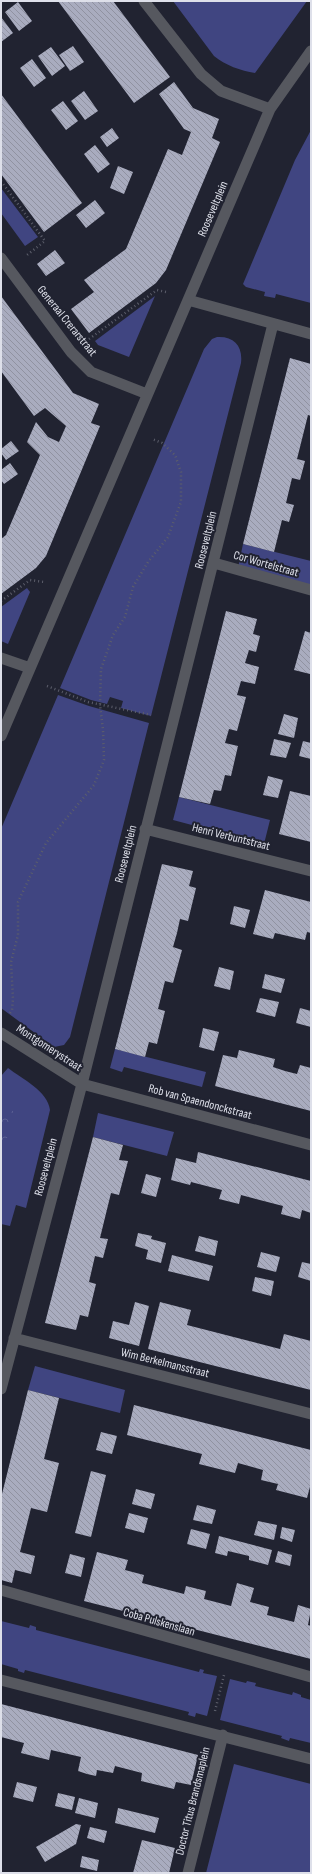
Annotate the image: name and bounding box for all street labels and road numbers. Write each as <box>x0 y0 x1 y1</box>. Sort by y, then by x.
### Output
street label: Rooseveltplein <box>195 179 231 239</box>
street label: Generaal Crerarstraat <box>34 283 100 360</box>
street label: Rooseveltplein <box>192 510 220 570</box>
street label: Cor Wortelstraat <box>232 548 301 581</box>
street label: Henri Verbuntstraat <box>190 820 272 854</box>
street label: Rooseveltplein <box>112 824 140 884</box>
street label: Montgomerystraat <box>13 1021 85 1075</box>
street label: Rob van Spaendonckstraat <box>147 1081 254 1123</box>
street label: Rooseveltplein <box>31 1137 61 1197</box>
street label: Wim Berkelmansstraat <box>119 1345 211 1381</box>
street label: Coba Pulskenslaan <box>121 1605 197 1639</box>
street label: Doctor Titus Brandsmaplein <box>172 1745 214 1857</box>

